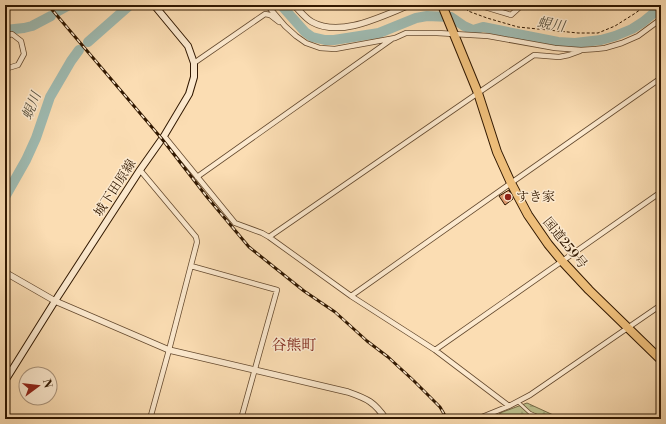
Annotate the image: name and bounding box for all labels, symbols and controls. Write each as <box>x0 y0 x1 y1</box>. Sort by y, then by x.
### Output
water label: 蜆川 <box>536 14 568 36</box>
water label: 蜆川 <box>18 88 46 122</box>
street label: 城下田原線 <box>91 156 139 220</box>
place label: すき家 <box>516 189 555 205</box>
marker: すき家 <box>503 192 513 202</box>
street label: 国道259号 <box>539 214 591 272</box>
district label: 谷熊町 <box>271 336 317 355</box>
north arrow <box>18 366 58 406</box>
text: N <box>39 378 55 390</box>

